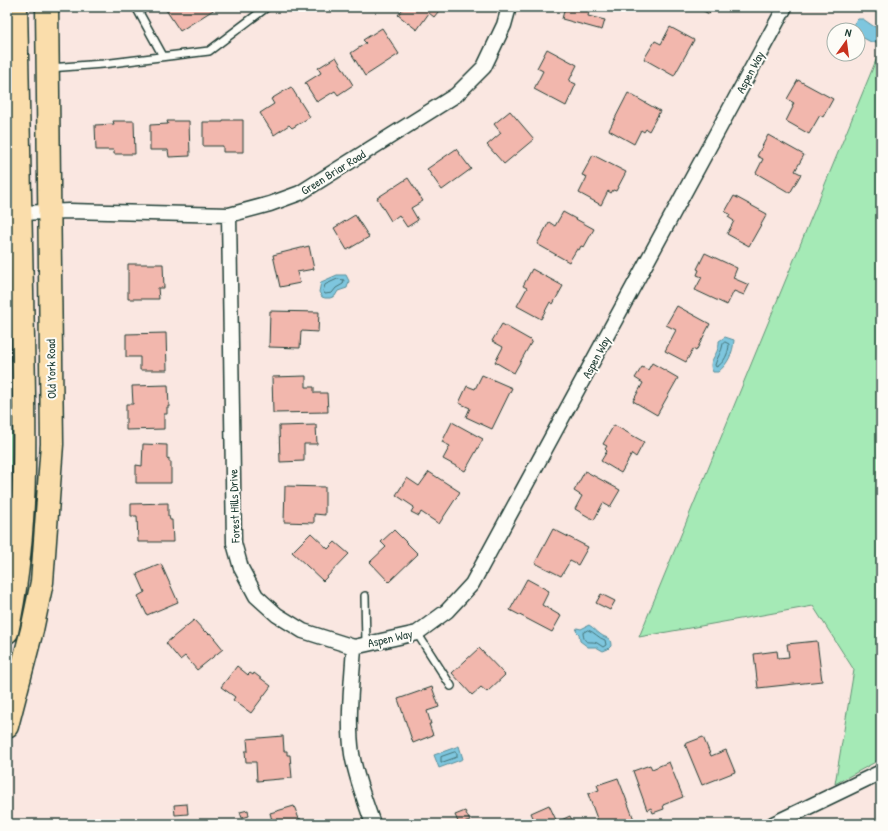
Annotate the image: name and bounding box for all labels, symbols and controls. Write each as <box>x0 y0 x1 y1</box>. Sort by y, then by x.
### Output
north arrow <box>826 22 866 62</box>
text: N <box>844 25 853 40</box>
street label: Aspen Way <box>732 48 768 96</box>
street label: Green Briar Road <box>297 145 369 199</box>
street label: Aspen Way <box>578 333 614 381</box>
street label: Old York Road <box>42 339 60 399</box>
street label: Forest Hills Drive <box>224 469 244 544</box>
street label: Aspen Way <box>366 625 414 651</box>

